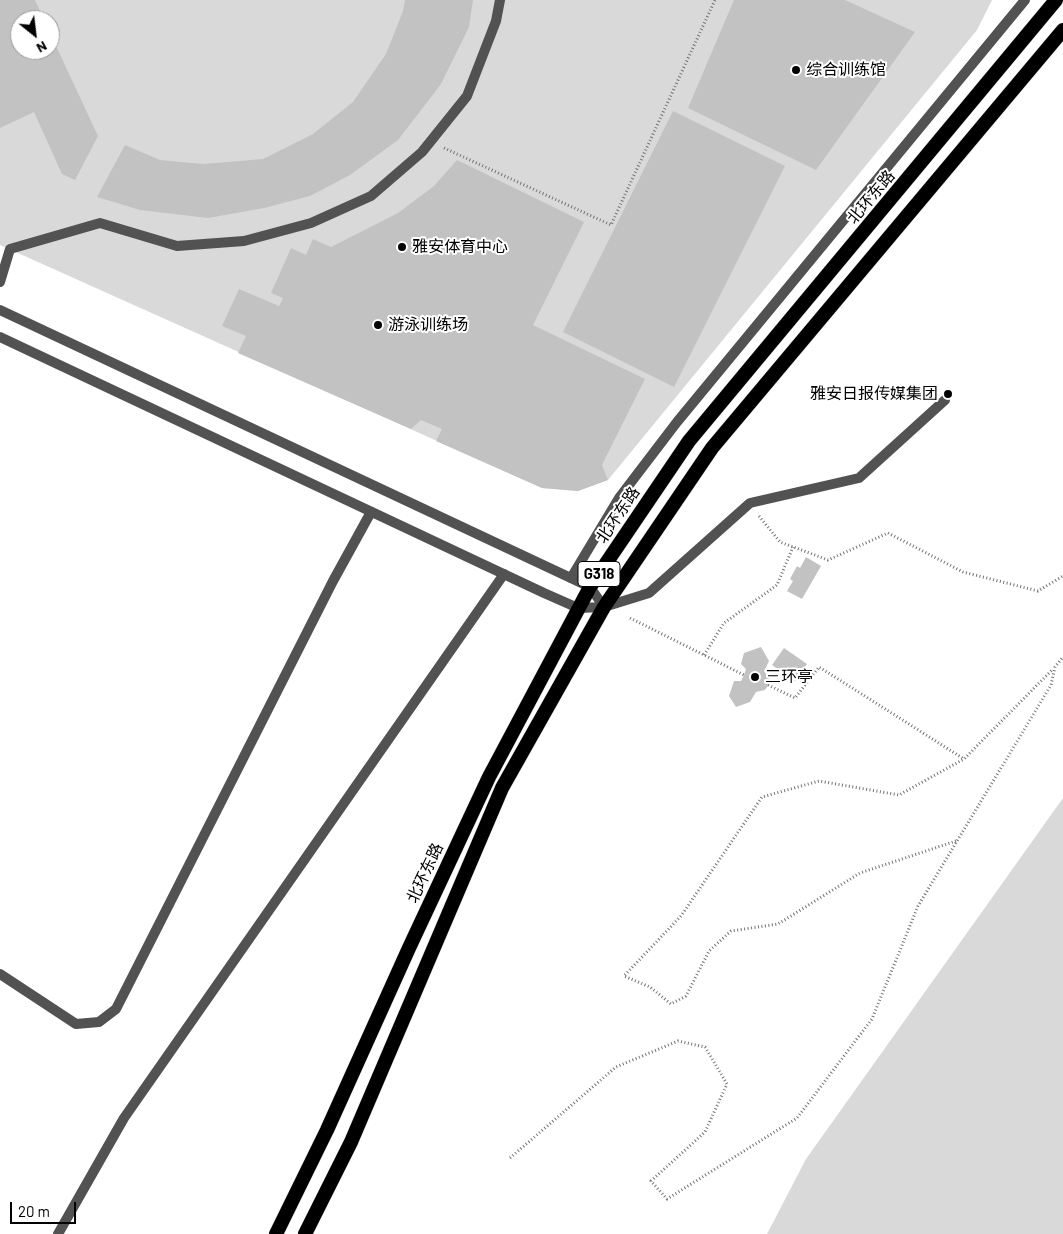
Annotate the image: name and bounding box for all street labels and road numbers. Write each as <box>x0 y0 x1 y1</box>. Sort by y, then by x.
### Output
street label: 北环东路 <box>843 166 899 228</box>
street label: 北环东路 <box>592 483 644 547</box>
road number: G318 <box>578 562 620 586</box>
street label: 北环东路 <box>403 840 447 906</box>

